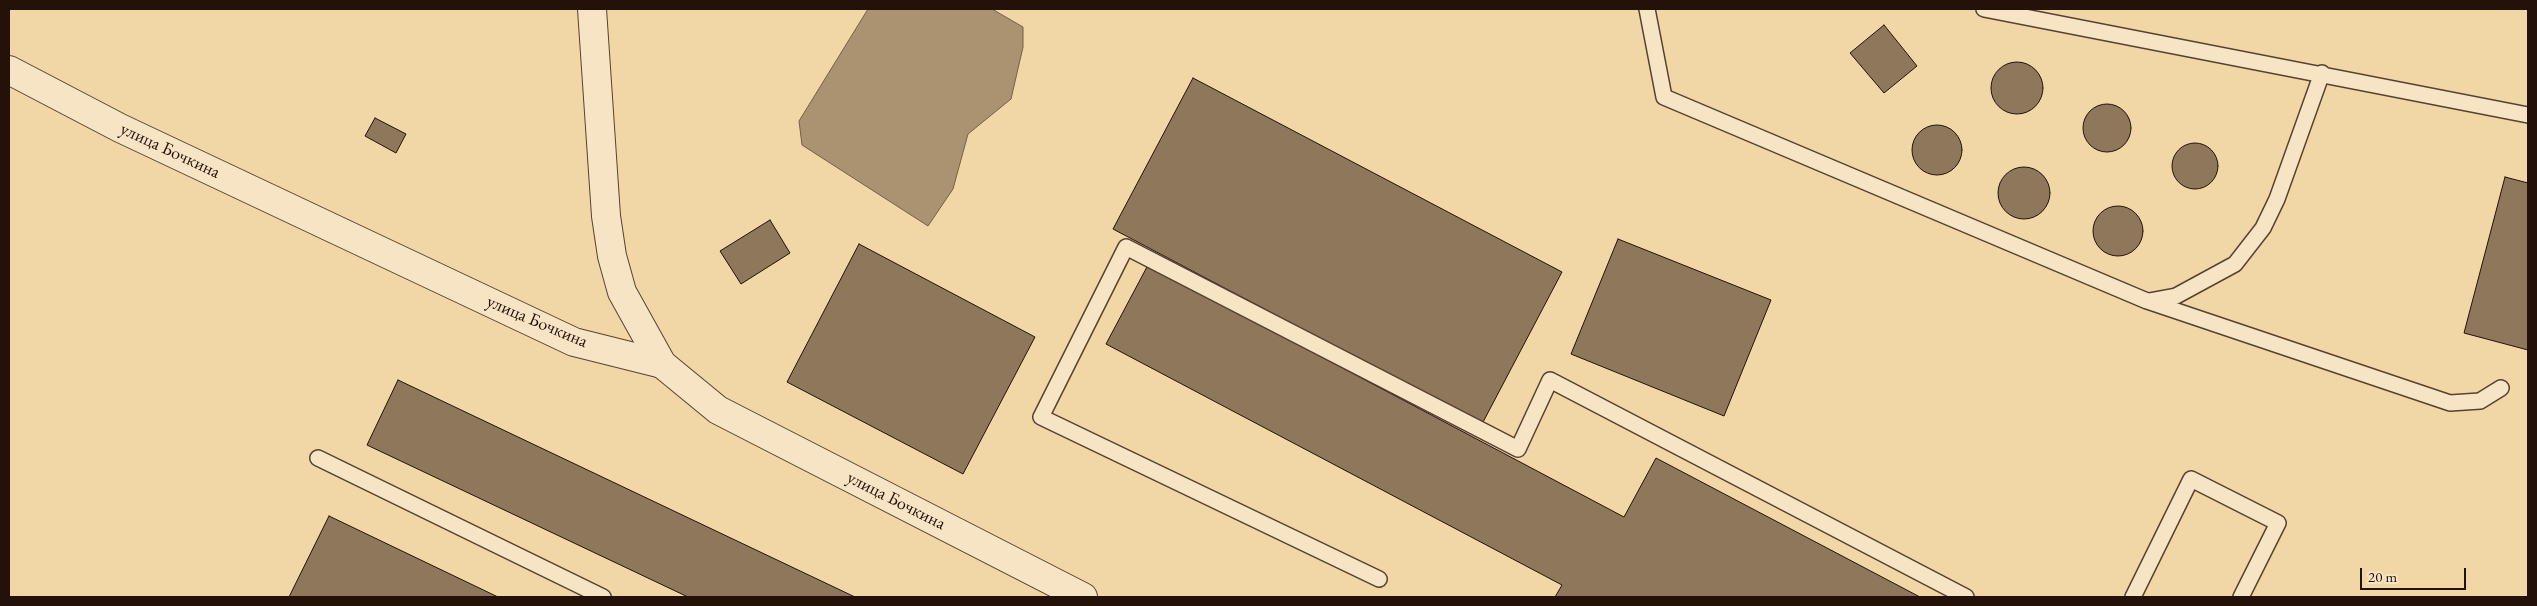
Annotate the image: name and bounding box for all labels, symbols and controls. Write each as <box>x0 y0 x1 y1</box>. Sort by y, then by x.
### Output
street label: улица Бочкина <box>117 118 223 184</box>
street label: улица Бочкина <box>483 291 591 353</box>
street label: улица Бочкина <box>843 467 949 535</box>
scale bar <box>2362 558 2468 590</box>
text: 20 m <box>2368 567 2397 586</box>

